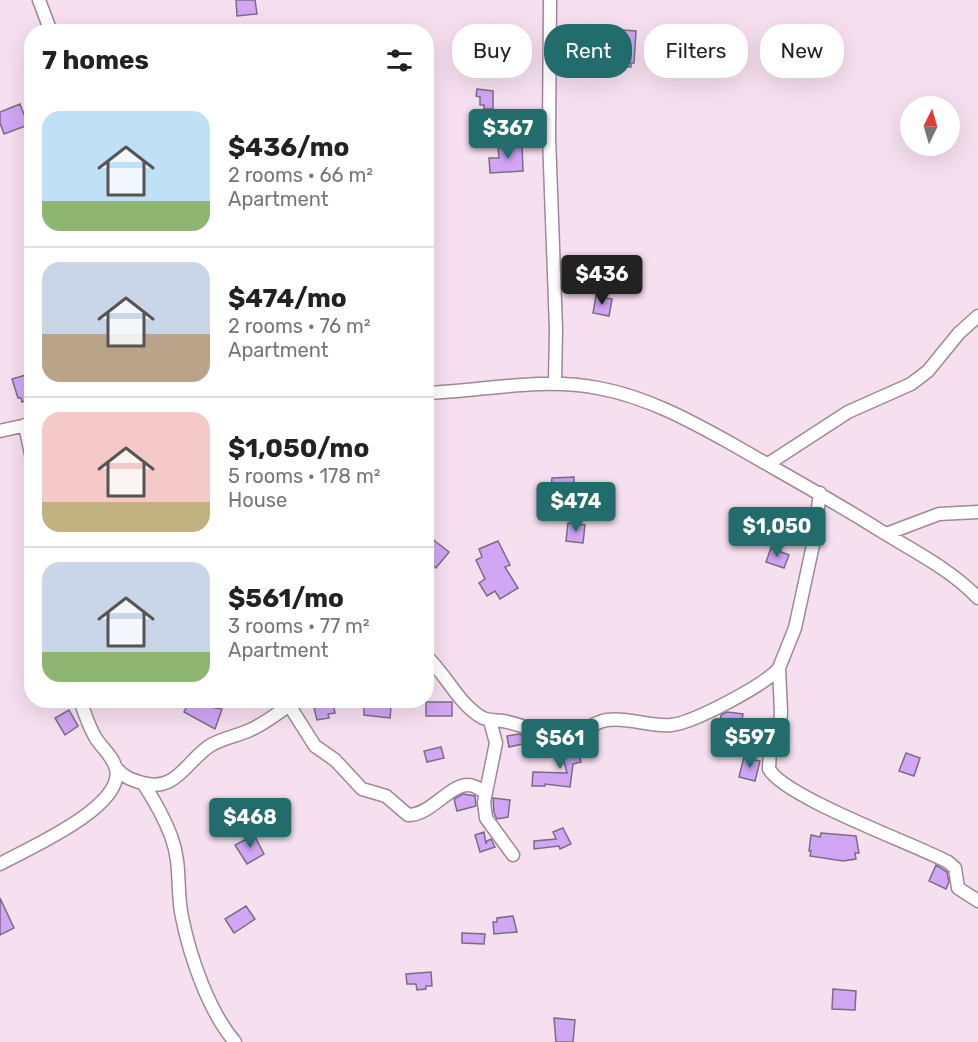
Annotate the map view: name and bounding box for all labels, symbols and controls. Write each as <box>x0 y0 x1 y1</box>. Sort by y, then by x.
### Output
chip: Buy <box>452 24 532 78</box>
chip: Rent <box>544 24 632 78</box>
chip: Filters <box>644 24 748 78</box>
chip: New <box>760 24 844 78</box>
icon: filters <box>383 44 416 77</box>
text: 7 homes <box>42 45 149 76</box>
north arrow <box>900 96 960 156</box>
map controls <box>900 96 960 156</box>
pin: $367 <box>472 109 544 160</box>
text: $367 <box>483 116 533 140</box>
text: $436/mo <box>228 132 349 163</box>
icon: home <box>90 135 162 207</box>
text: 2 rooms · 66 m² <box>228 163 373 187</box>
text: Apartment <box>228 187 329 211</box>
pin: $436 <box>566 255 638 306</box>
text: $436 <box>575 262 629 286</box>
text: $474/mo <box>228 283 347 314</box>
icon: home <box>90 286 162 358</box>
text: 2 rooms · 76 m² <box>228 314 371 338</box>
text: Apartment <box>228 338 329 362</box>
text: $1,050/mo <box>228 433 369 464</box>
icon: home <box>90 436 162 508</box>
text: 5 rooms · 178 m² <box>228 464 381 488</box>
pin: $474 <box>540 482 612 533</box>
text: House <box>228 488 287 512</box>
text: $474 <box>550 489 602 513</box>
pin: $1,050 <box>728 507 826 558</box>
text: $1,050 <box>743 514 811 538</box>
text: $561/mo <box>228 583 344 614</box>
icon: home <box>90 586 162 658</box>
text: 3 rooms · 77 m² <box>228 614 370 638</box>
text: Apartment <box>228 638 329 662</box>
pin: $597 <box>714 718 786 769</box>
pin: $561 <box>524 719 596 770</box>
text: $597 <box>725 725 775 749</box>
text: $561 <box>536 726 584 750</box>
pin: $468 <box>214 798 286 849</box>
text: $468 <box>223 805 277 829</box>

